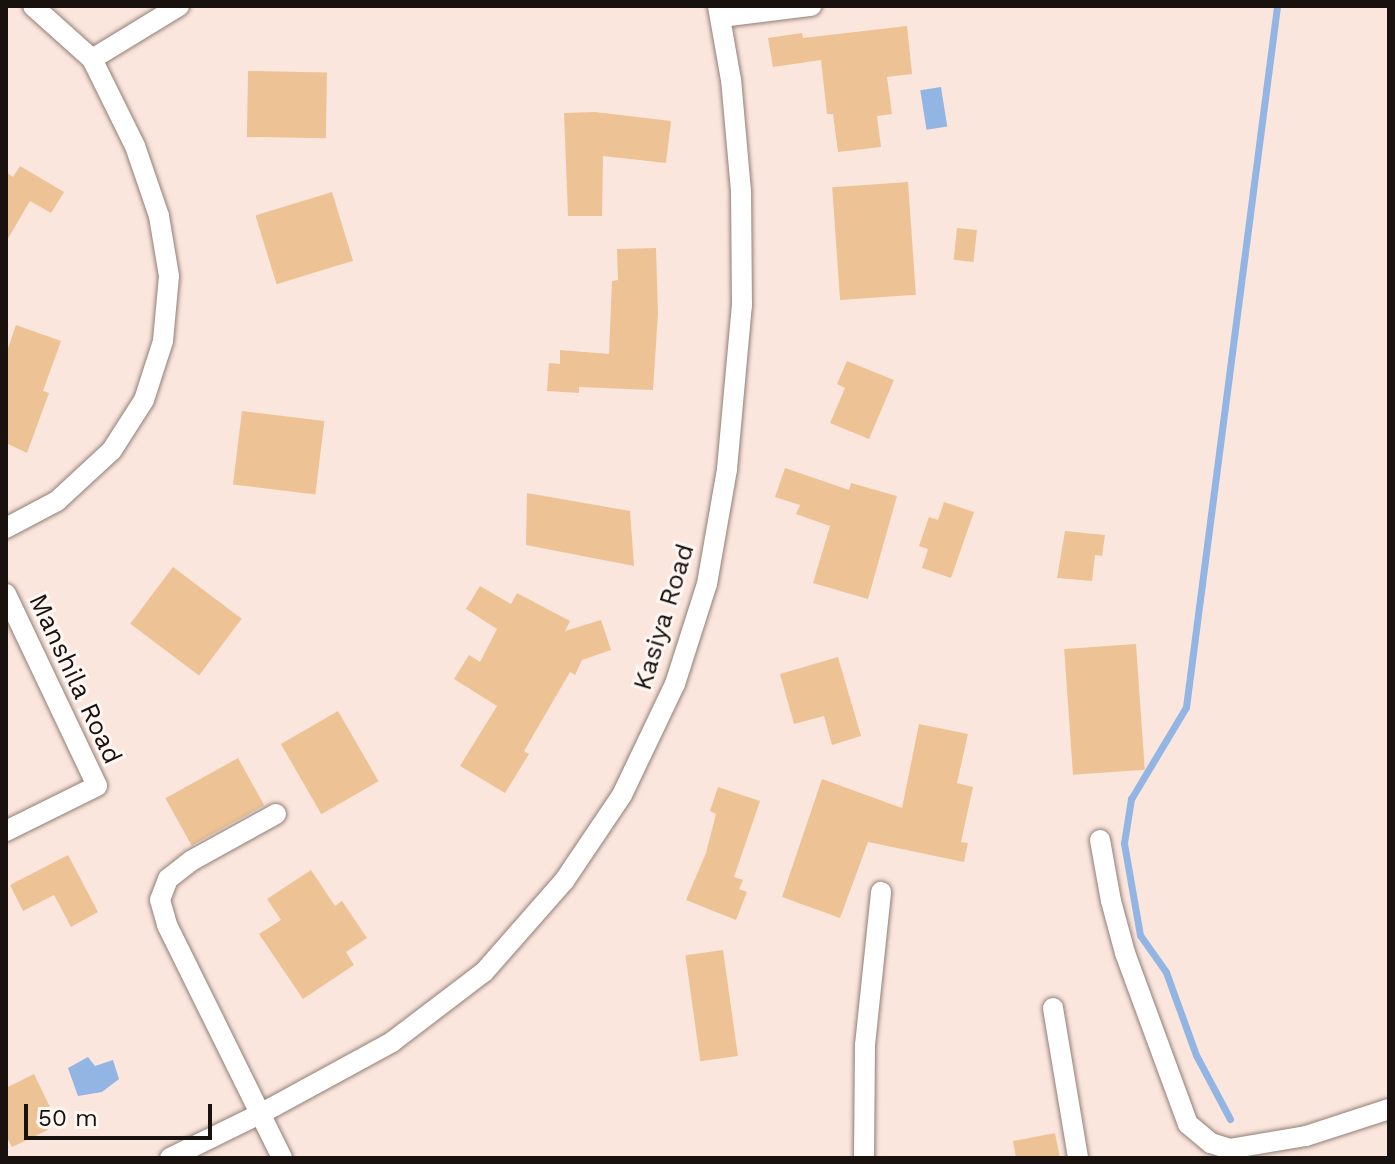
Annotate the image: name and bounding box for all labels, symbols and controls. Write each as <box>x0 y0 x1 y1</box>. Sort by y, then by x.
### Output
street label: Kasiya Road <box>627 540 701 694</box>
street label: Manshila Road <box>22 589 128 769</box>
scale bar <box>28 1088 216 1138</box>
text: 50 m <box>38 1104 98 1132</box>

